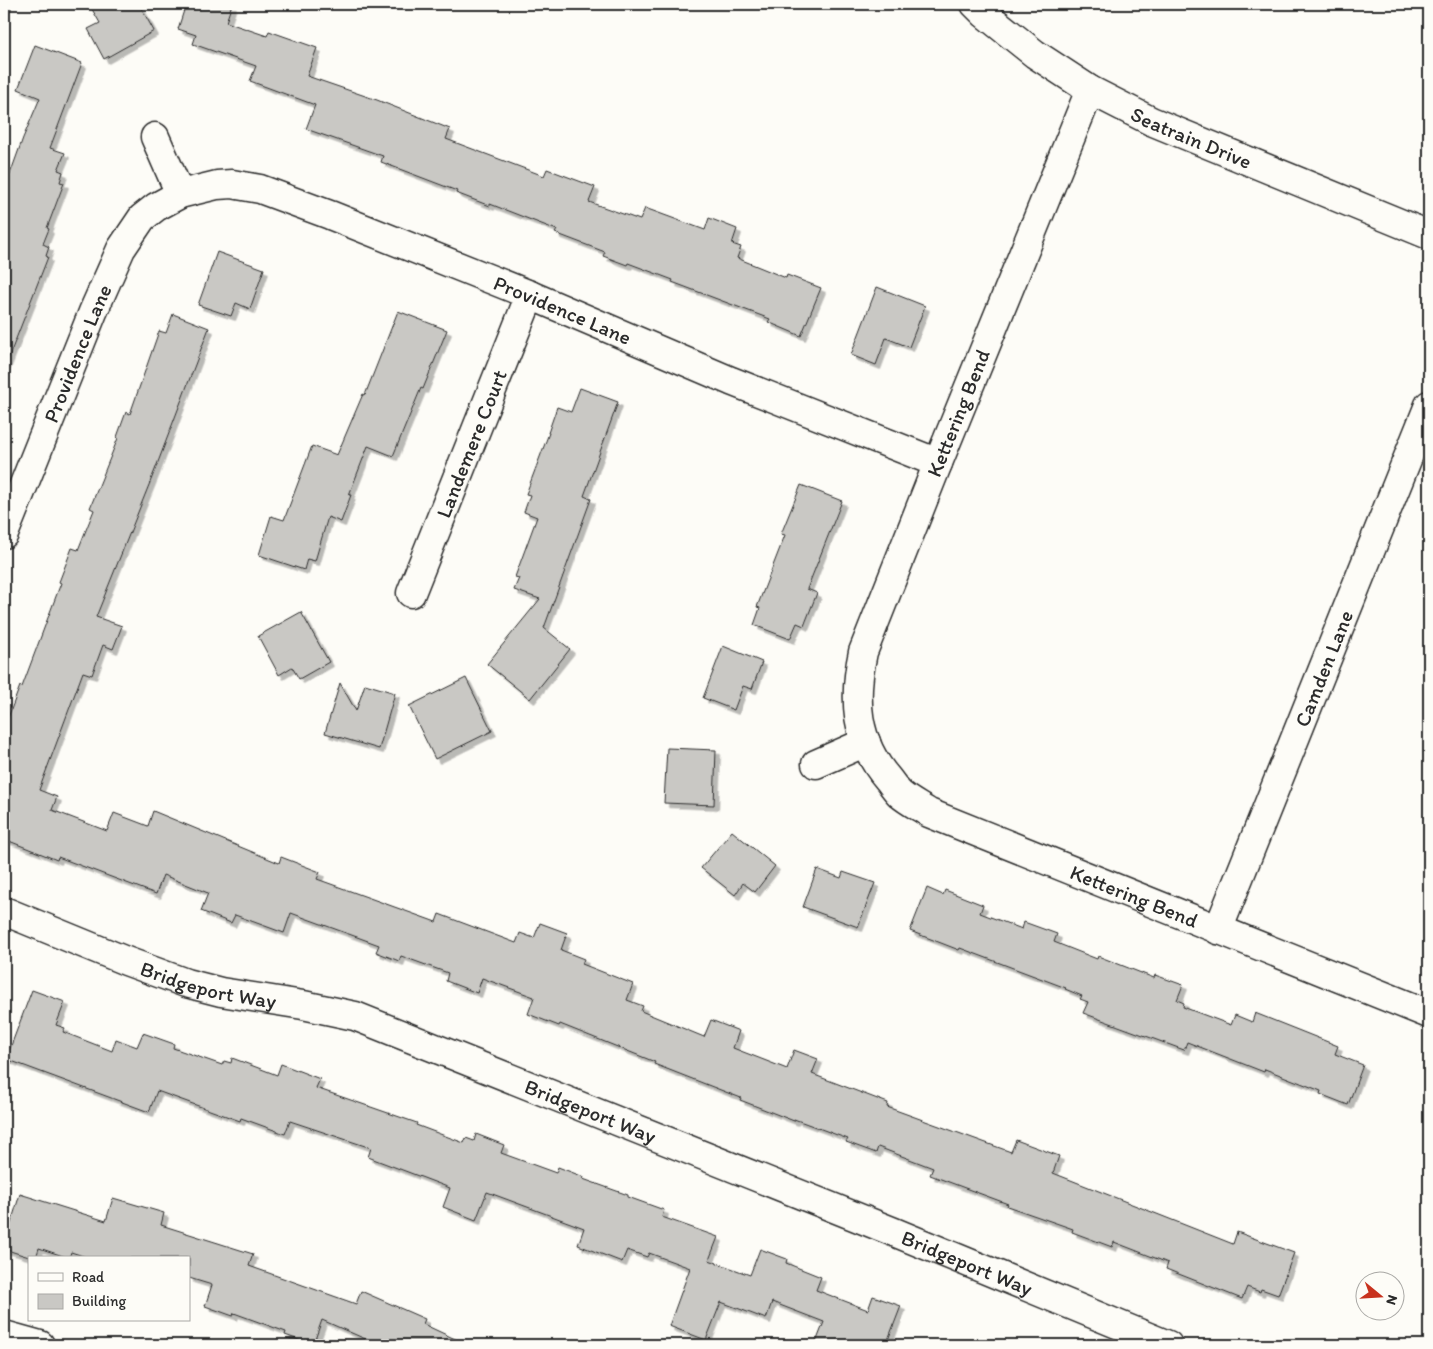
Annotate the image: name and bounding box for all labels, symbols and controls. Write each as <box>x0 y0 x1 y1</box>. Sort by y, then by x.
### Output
street label: Seatrain Drive <box>1127 101 1256 174</box>
street label: Providence Lane <box>490 269 635 349</box>
street label: Providence Lane <box>38 280 116 426</box>
street label: Kettering Bend <box>921 346 995 480</box>
street label: Landemere Court <box>430 366 512 521</box>
street label: Camden Lane <box>1289 606 1358 730</box>
street label: Kettering Bend <box>1067 859 1202 932</box>
street label: Bridgeport Way <box>137 955 278 1013</box>
street label: Bridgeport Way <box>521 1073 660 1148</box>
street label: Bridgeport Way <box>898 1224 1037 1300</box>
legend <box>28 1256 190 1322</box>
text: Road <box>72 1268 105 1286</box>
north arrow <box>1356 1272 1406 1322</box>
text: Building <box>72 1292 126 1310</box>
text: N <box>1382 1293 1401 1307</box>

